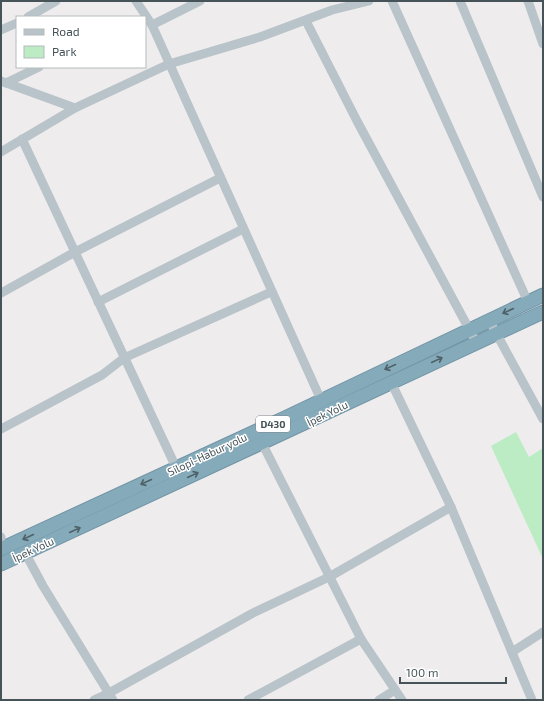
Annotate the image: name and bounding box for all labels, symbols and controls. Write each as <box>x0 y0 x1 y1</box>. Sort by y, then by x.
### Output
legend <box>16 16 146 68</box>
text: Road <box>52 24 80 38</box>
text: Park <box>52 44 77 58</box>
one-way arrow <box>502 308 514 315</box>
one-way arrow <box>431 356 443 363</box>
one-way arrow <box>385 364 397 371</box>
street label: İpek Yolu <box>304 397 350 429</box>
road number: D430 <box>256 416 290 432</box>
street label: Silopi-Habur yolu <box>165 430 249 478</box>
one-way arrow <box>186 471 198 478</box>
one-way arrow <box>140 479 152 486</box>
one-way arrow <box>68 526 80 533</box>
street label: İpek Yolu <box>10 534 56 564</box>
one-way arrow <box>22 534 34 541</box>
scale bar <box>400 659 506 685</box>
text: 100 m <box>406 665 438 679</box>

